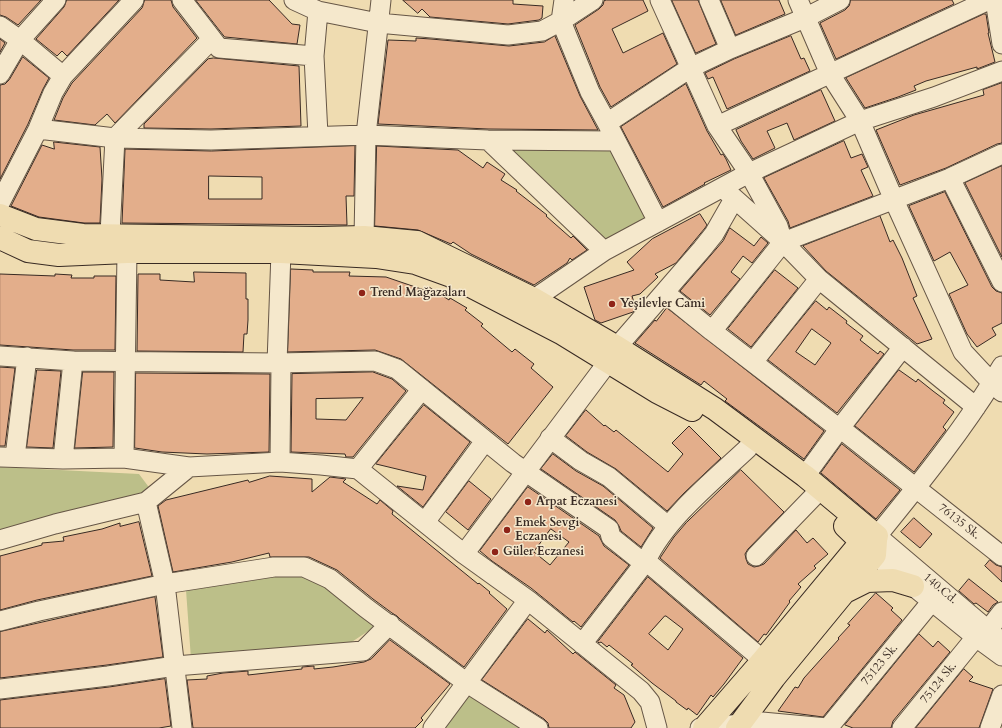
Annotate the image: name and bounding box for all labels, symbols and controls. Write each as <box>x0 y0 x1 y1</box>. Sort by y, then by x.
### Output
place label: Trend Mağazaları <box>370 286 466 300</box>
marker: Trend Mağazaları <box>357 288 367 298</box>
place label: Yeşilevler Cami <box>620 297 705 311</box>
marker: Yeşilevler Cami <box>607 299 617 309</box>
place label: Arpat Eczanesi <box>536 495 617 509</box>
marker: Arpat Eczanesi <box>523 497 533 507</box>
street label: 76135 Sk. <box>935 501 983 543</box>
place label: Emek Sevgi Eczanesi <box>515 516 579 544</box>
marker: Emek Sevgi Eczanesi <box>502 525 512 535</box>
place label: Güler Eczanesi <box>503 545 584 559</box>
marker: Güler Eczanesi <box>490 547 500 557</box>
street label: 140.Cd. <box>920 571 960 607</box>
street label: 75123 Sk. <box>859 641 901 689</box>
street label: 75124 Sk. <box>918 659 960 707</box>

